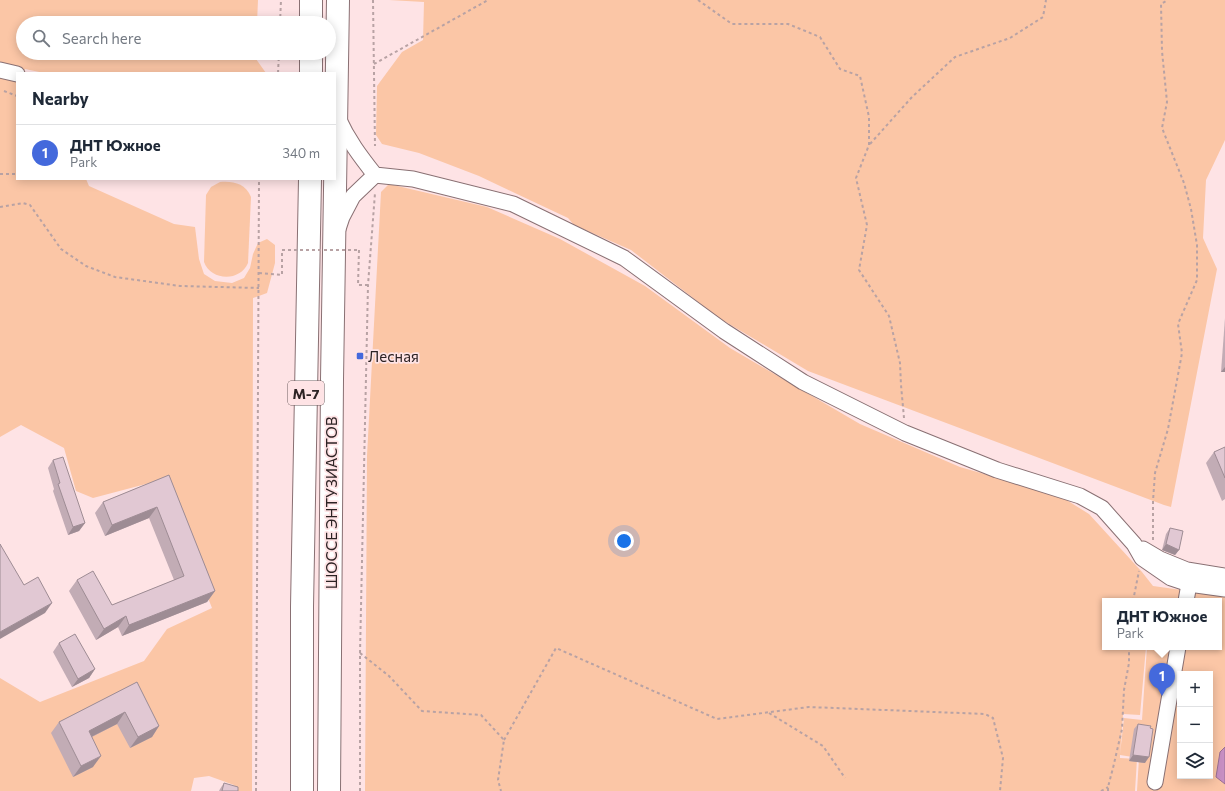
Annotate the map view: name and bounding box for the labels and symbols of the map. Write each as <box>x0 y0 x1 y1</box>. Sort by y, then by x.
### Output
place label: Лесная <box>368 347 419 365</box>
marker: Лесная <box>355 351 365 361</box>
road number: М-7 <box>288 381 324 405</box>
street label: ШОССЕ ЭНТУЗИАСТОВ <box>322 416 340 589</box>
your location <box>614 531 634 551</box>
pin: 1 <box>1149 663 1175 696</box>

